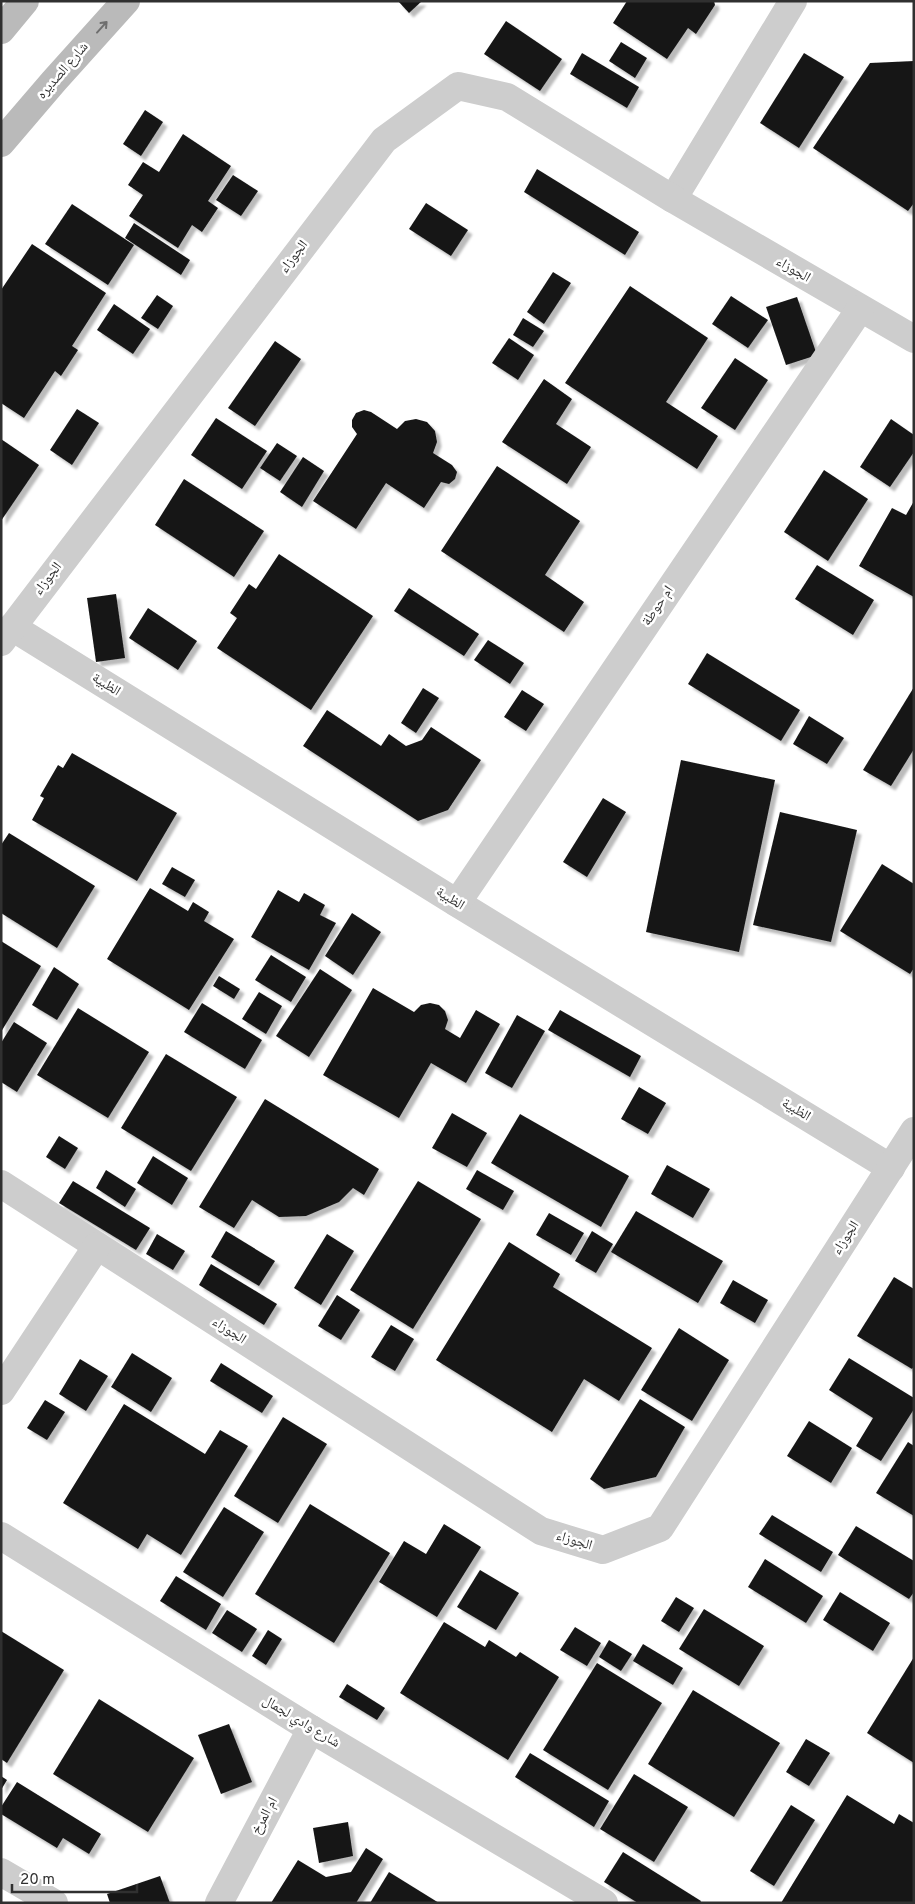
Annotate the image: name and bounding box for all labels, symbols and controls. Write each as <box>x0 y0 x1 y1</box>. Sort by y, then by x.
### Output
one-way arrow <box>96 21 108 34</box>
street label: شارع الصديره <box>34 39 92 103</box>
street label: الجوزاء <box>276 237 312 277</box>
street label: الجوزاء <box>773 253 813 287</box>
street label: الجوزاء <box>30 559 66 599</box>
street label: ام حوطة <box>639 583 677 629</box>
street label: الظبية <box>89 670 123 700</box>
street label: الظبية <box>433 884 467 914</box>
street label: الظبية <box>779 1095 813 1125</box>
street label: الجوزاء <box>829 1218 863 1258</box>
street label: الجوزاء <box>209 1314 249 1348</box>
street label: الجوزاء <box>554 1527 594 1555</box>
street label: شارع وادي لجمال <box>258 1692 343 1753</box>
street label: ام المرخ <box>248 1794 282 1838</box>
scale bar <box>12 1862 138 1894</box>
text: 20 m <box>20 1871 55 1890</box>

